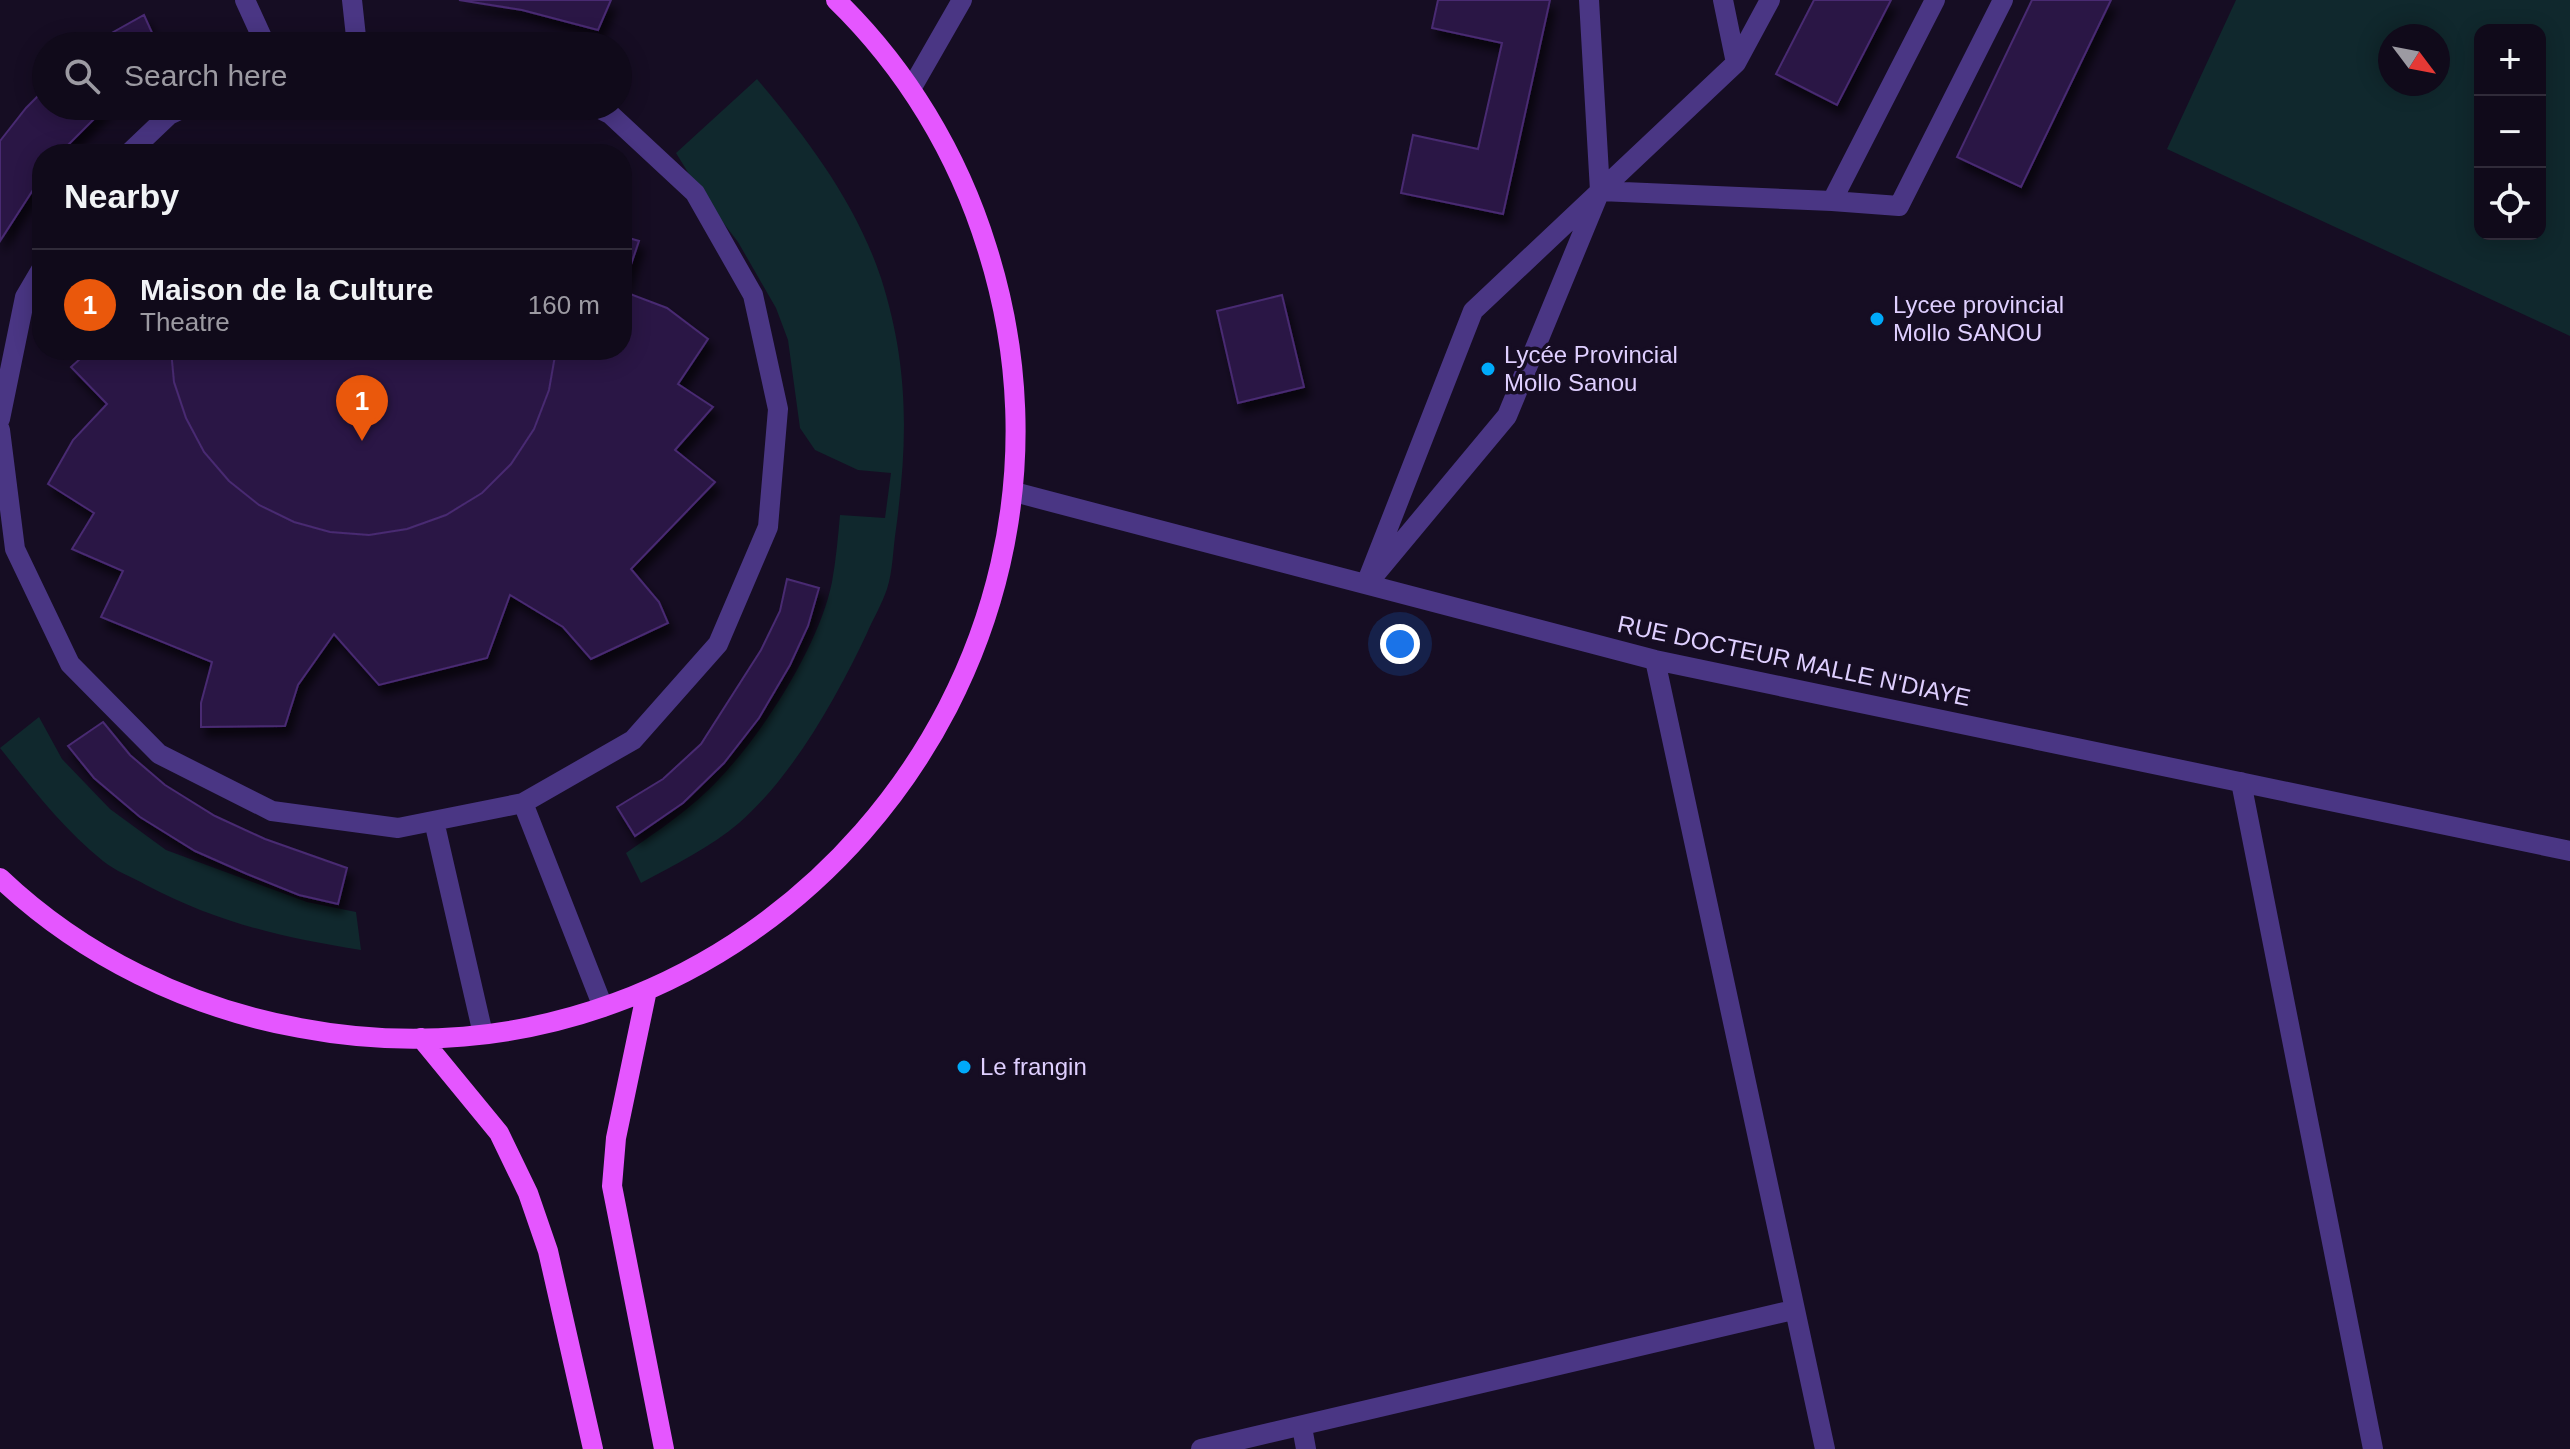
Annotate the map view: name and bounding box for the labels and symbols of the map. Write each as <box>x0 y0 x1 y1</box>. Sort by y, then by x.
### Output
north arrow <box>2378 24 2450 96</box>
place label: Lycee provincial Mollo SANOU <box>1893 291 2064 346</box>
marker: Lycee provincial Mollo SANOU <box>1868 310 1886 328</box>
place label: Lycée Provincial Mollo Sanou <box>1504 341 1678 396</box>
marker: Lycée Provincial Mollo Sanou <box>1479 360 1497 378</box>
pin: 1 <box>336 375 388 441</box>
street label: RUE DOCTEUR MALLE N'DIAYE <box>1615 610 1973 711</box>
your location <box>1380 624 1420 664</box>
place label: Le frangin <box>980 1053 1087 1080</box>
marker: Le frangin <box>955 1058 973 1076</box>

